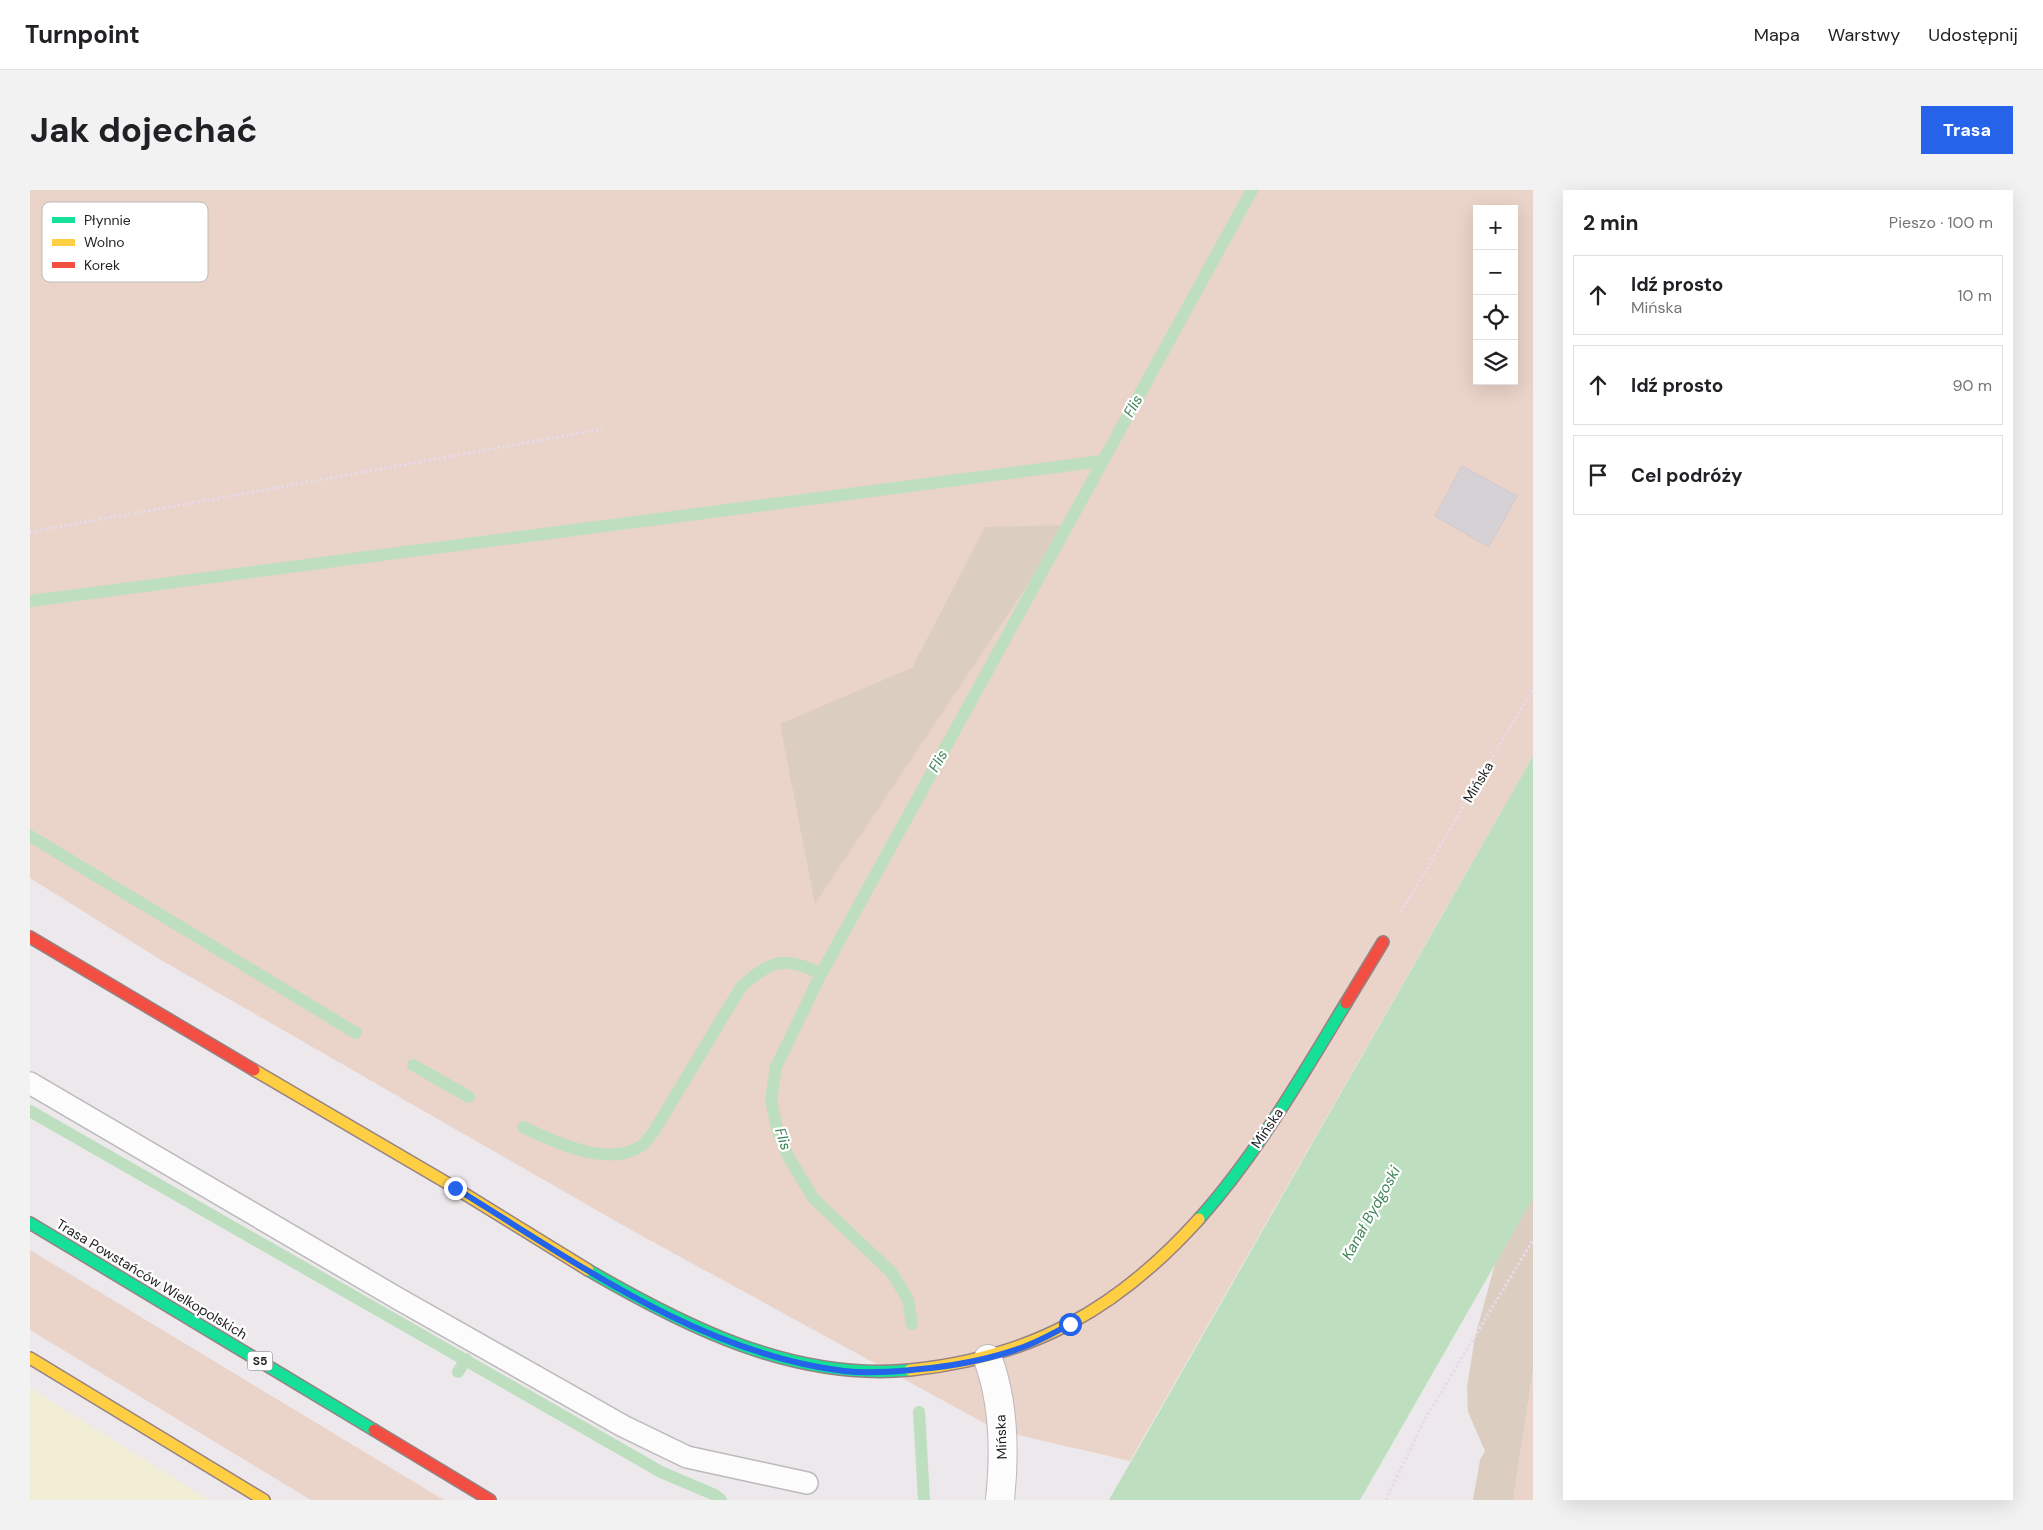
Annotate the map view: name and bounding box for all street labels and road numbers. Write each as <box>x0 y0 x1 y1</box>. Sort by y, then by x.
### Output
street label: Mińska <box>1459 758 1497 806</box>
street label: Mińska <box>1247 1104 1287 1152</box>
street label: Trasa Powstańców Wielkopolskich <box>53 1215 251 1343</box>
road number: S5 <box>248 1352 272 1370</box>
street label: Mińska <box>991 1414 1011 1460</box>

